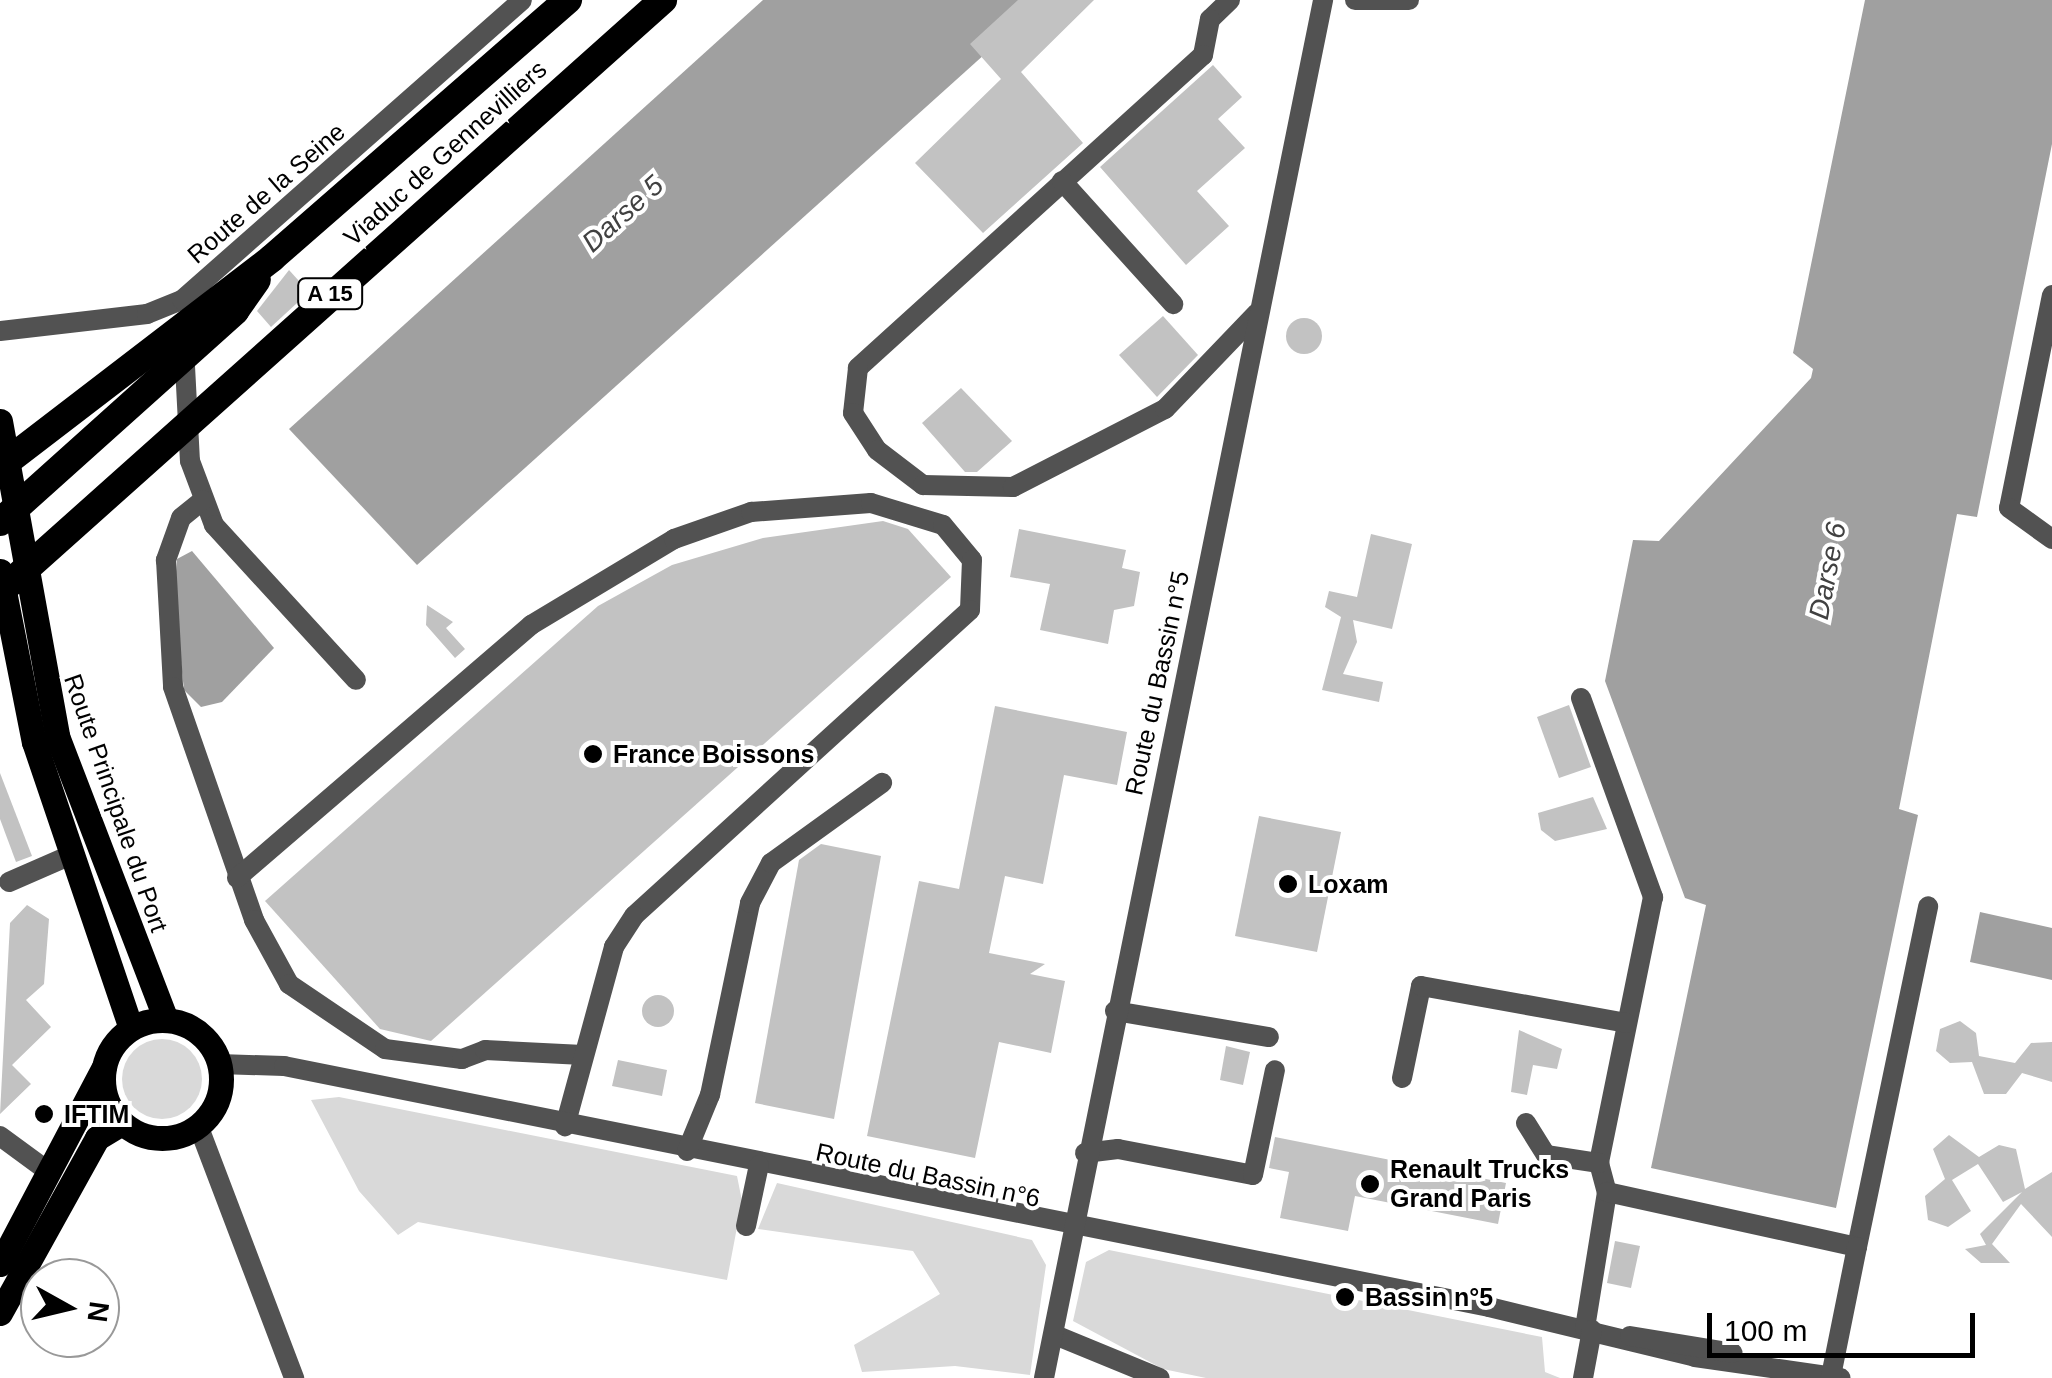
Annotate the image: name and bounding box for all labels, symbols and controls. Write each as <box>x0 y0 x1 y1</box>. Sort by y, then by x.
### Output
street label: Viaduc de Gennevilliers <box>338 54 552 252</box>
street label: Route de la Seine <box>181 116 351 270</box>
water label: Darse 5 <box>575 169 671 259</box>
road number: A 15 <box>295 277 365 311</box>
water label: Darse 6 <box>1802 520 1854 622</box>
street label: Route du Bassin n°5 <box>1119 568 1195 798</box>
street label: Route Principale du Port <box>58 670 174 936</box>
place label: France Boissons <box>613 739 814 769</box>
marker: France Boissons <box>582 743 604 765</box>
place label: Loxam <box>1308 869 1389 899</box>
marker: Loxam <box>1277 873 1299 895</box>
place label: IFTIM <box>64 1099 129 1129</box>
marker: IFTIM <box>33 1103 55 1125</box>
street label: Route du Bassin n°6 <box>813 1137 1043 1213</box>
place label: Renault Trucks Grand Paris <box>1390 1155 1569 1214</box>
marker: Renault Trucks Grand Paris <box>1359 1173 1381 1195</box>
north arrow <box>20 1258 120 1358</box>
place label: Bassin n°5 <box>1365 1282 1493 1312</box>
marker: Bassin n°5 <box>1334 1286 1356 1308</box>
scale bar <box>1712 1293 1980 1355</box>
text: N <box>81 1300 115 1324</box>
text: 100 m <box>1724 1314 1807 1347</box>

